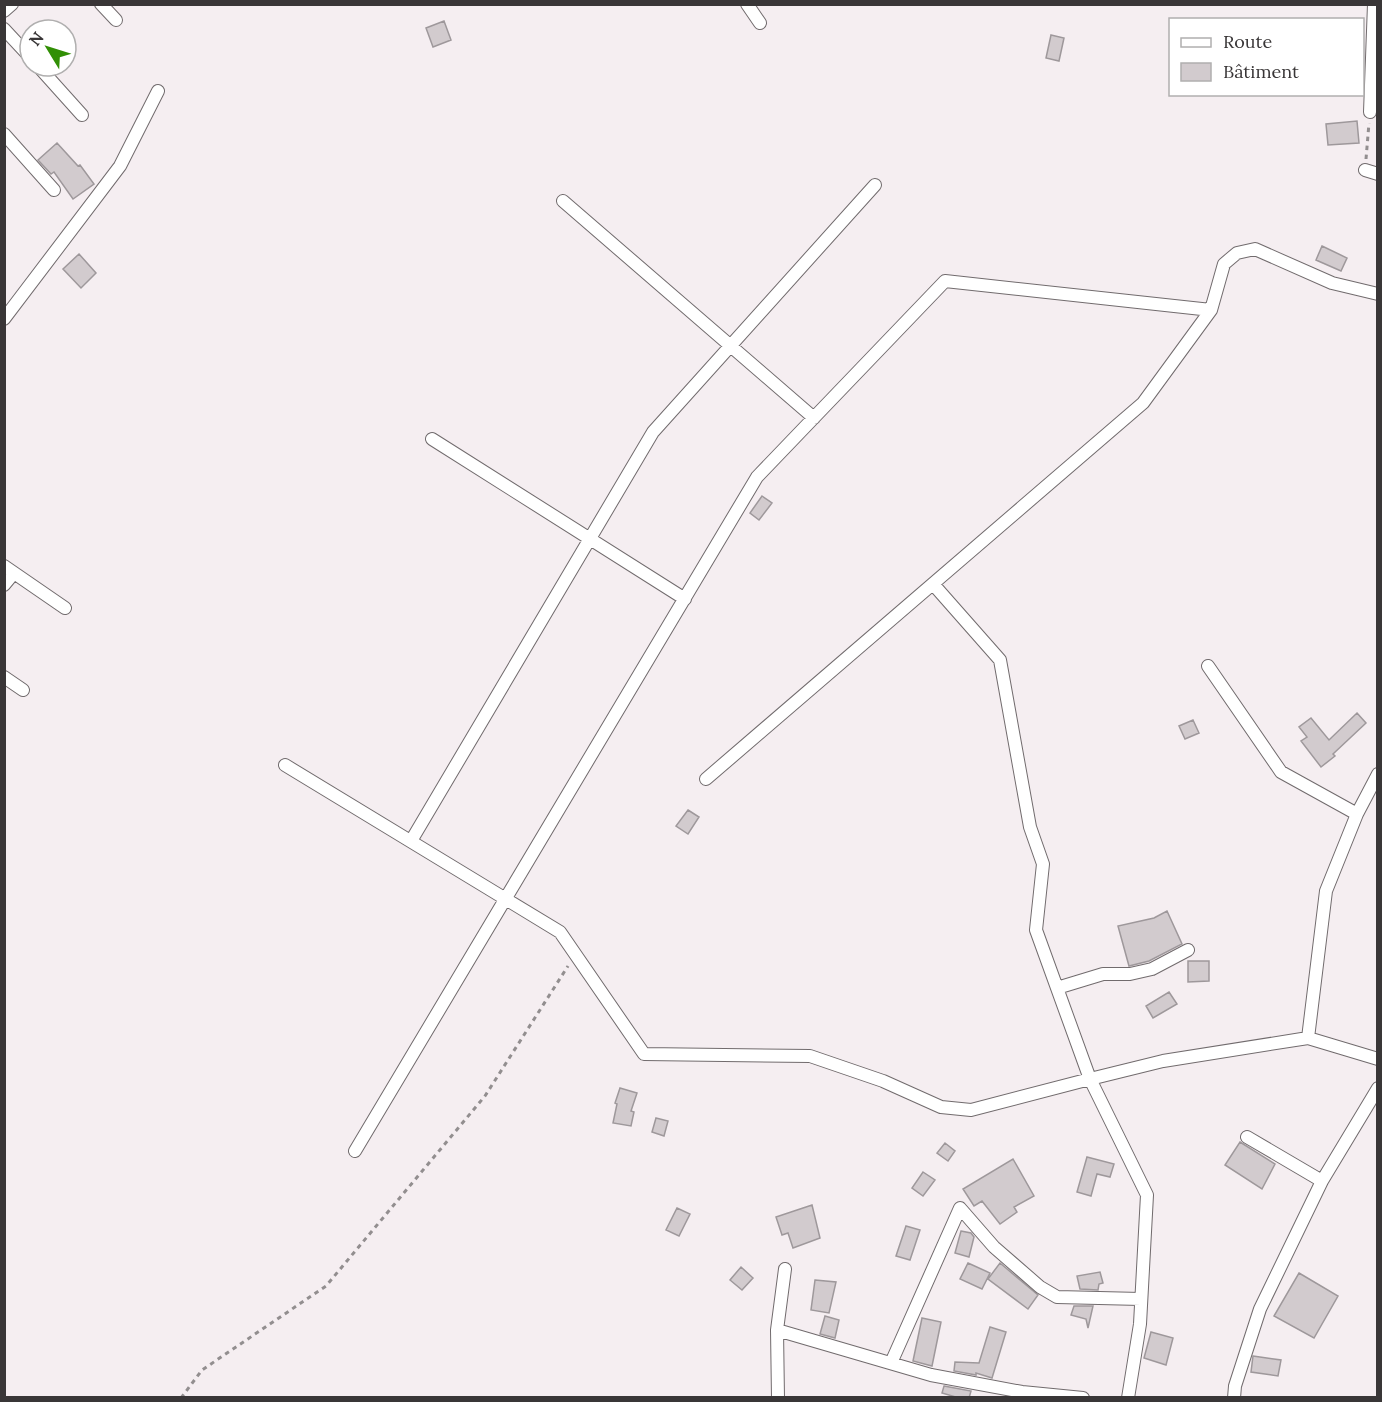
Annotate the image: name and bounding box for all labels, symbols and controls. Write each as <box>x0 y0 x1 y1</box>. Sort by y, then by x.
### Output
north arrow <box>18 18 78 78</box>
legend <box>1169 18 1364 96</box>
text: N <box>24 28 48 50</box>
text: Route <box>1223 30 1272 53</box>
text: Bâtiment <box>1223 60 1299 83</box>

